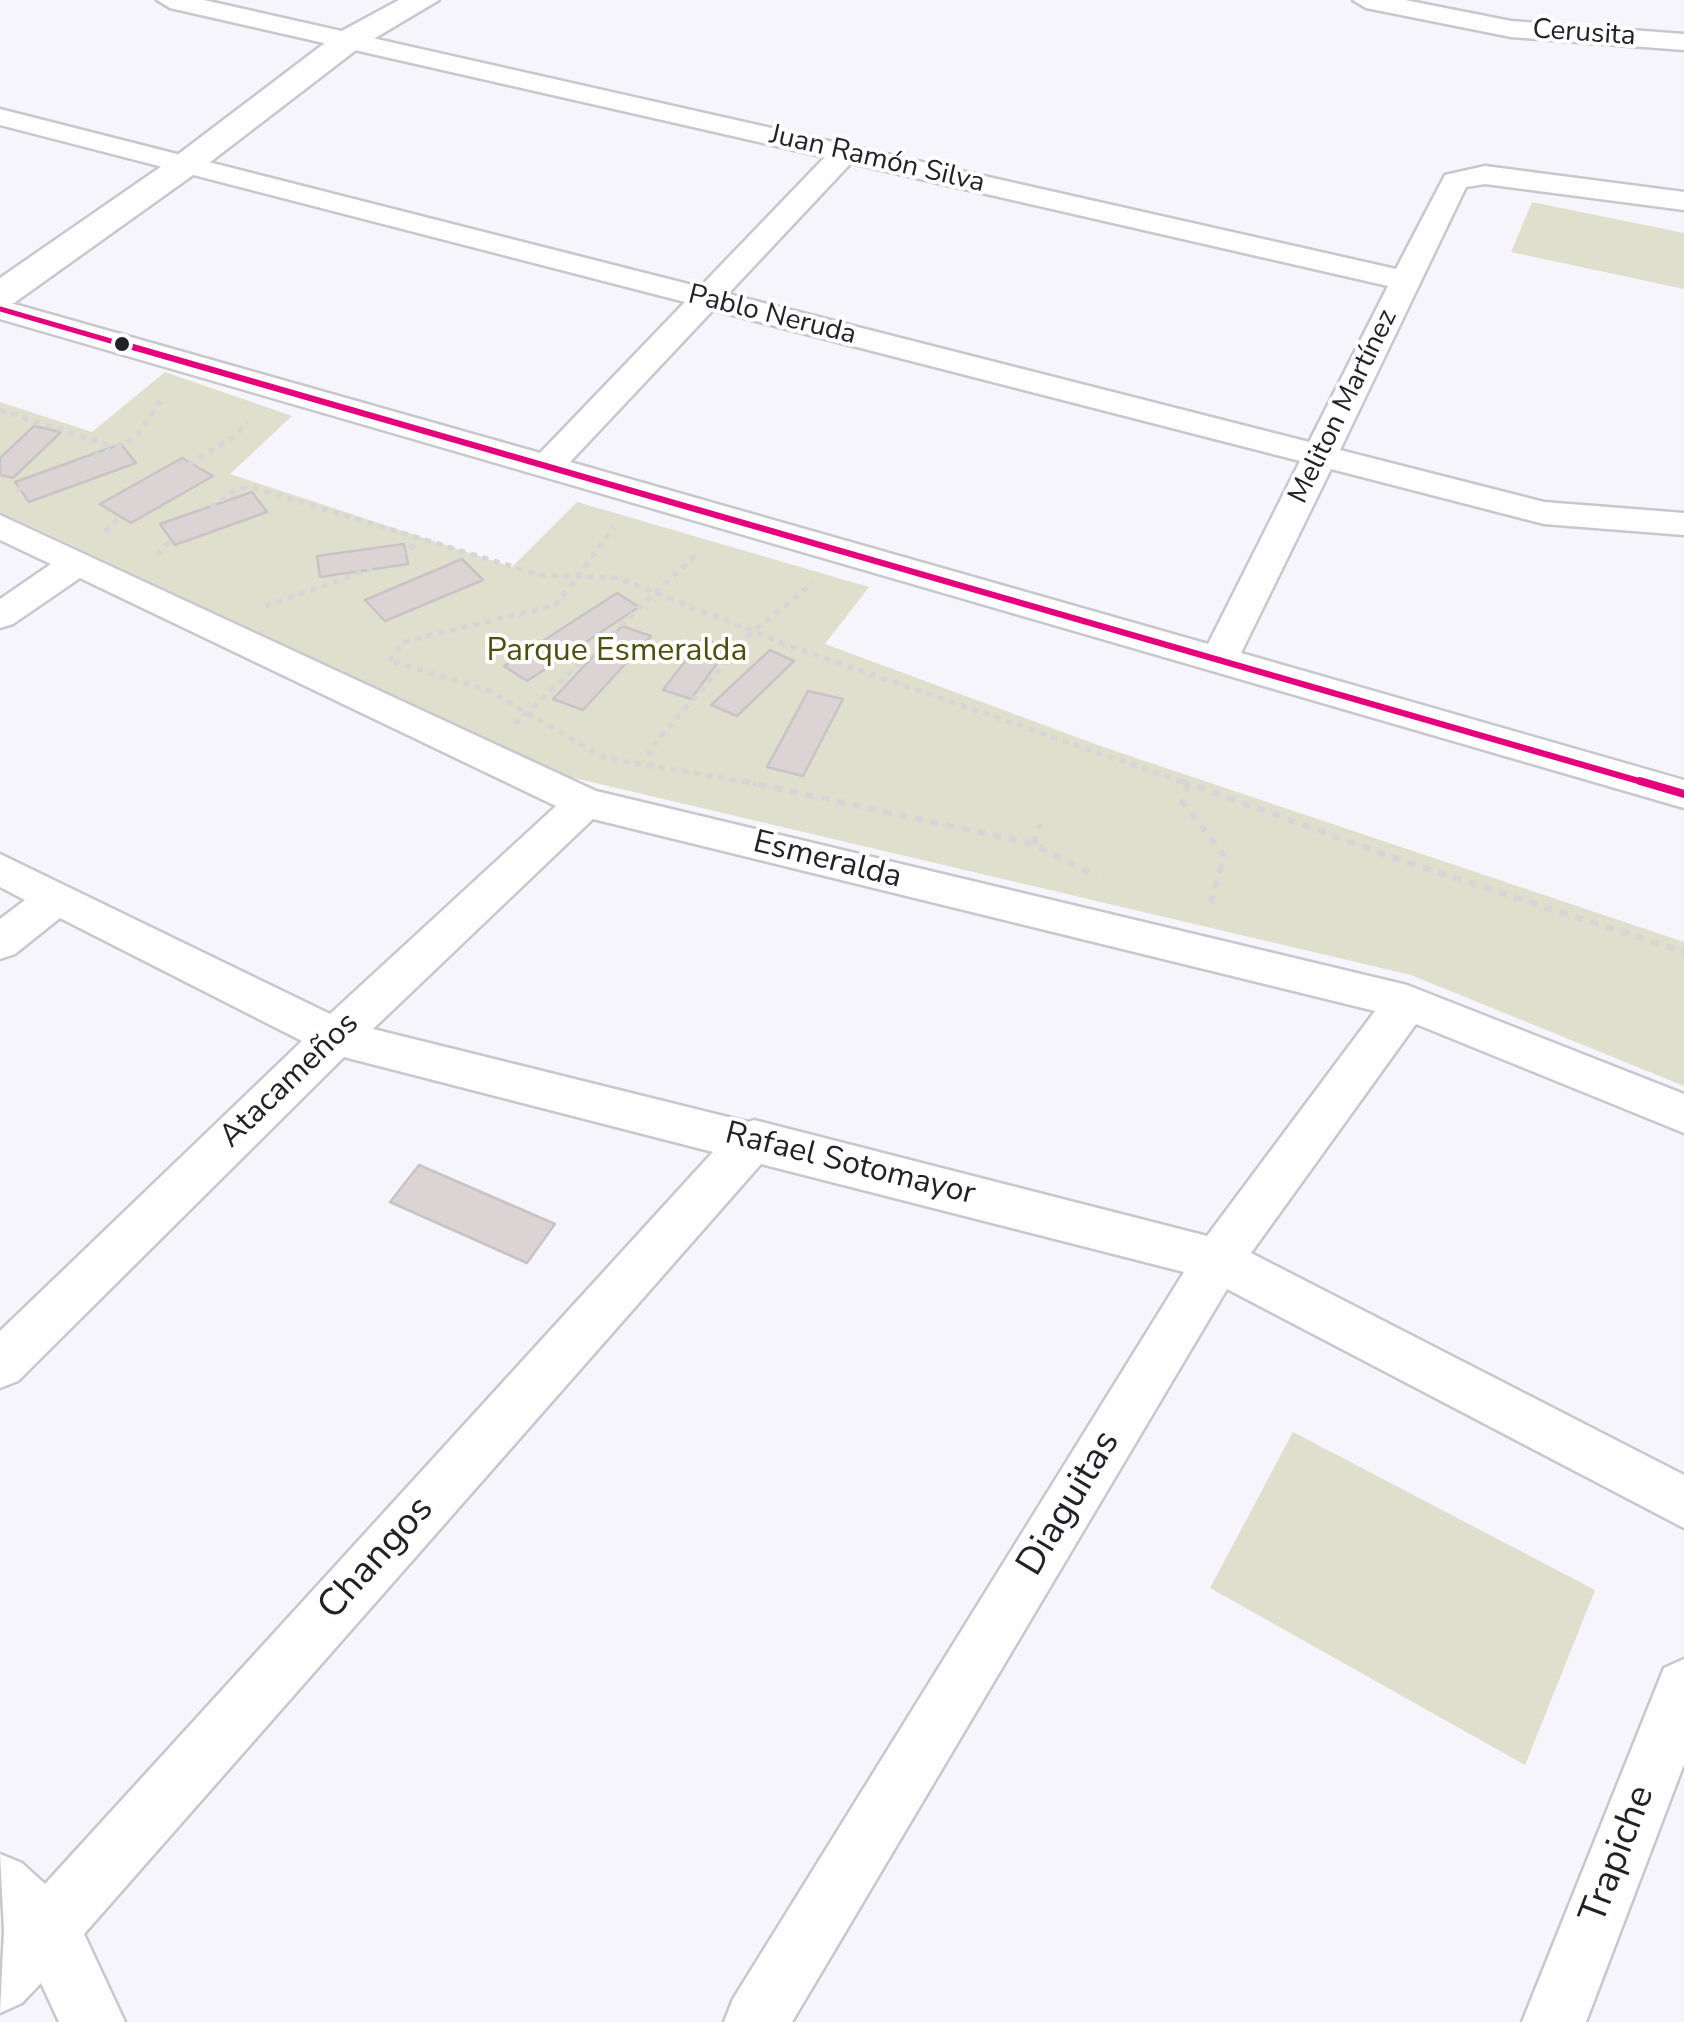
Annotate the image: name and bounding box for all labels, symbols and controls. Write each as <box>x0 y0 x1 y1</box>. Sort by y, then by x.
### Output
street label: Cerusita <box>1531 14 1637 54</box>
street label: Juan Ramón Silva <box>766 119 988 201</box>
street label: Pablo Neruda <box>685 279 859 353</box>
street label: Meliton Martínez <box>1283 305 1405 509</box>
unlabelled marker <box>112 334 132 354</box>
park label: Parque Esmeralda <box>487 633 747 671</box>
street label: Esmeralda <box>749 824 905 898</box>
street label: Atacameños <box>212 1005 368 1157</box>
street label: Rafael Sotomayor <box>721 1115 979 1215</box>
street label: Diaguitas <box>1009 1423 1131 1585</box>
street label: Changos <box>310 1488 444 1630</box>
street label: Trapiche <box>1572 1780 1666 1930</box>

